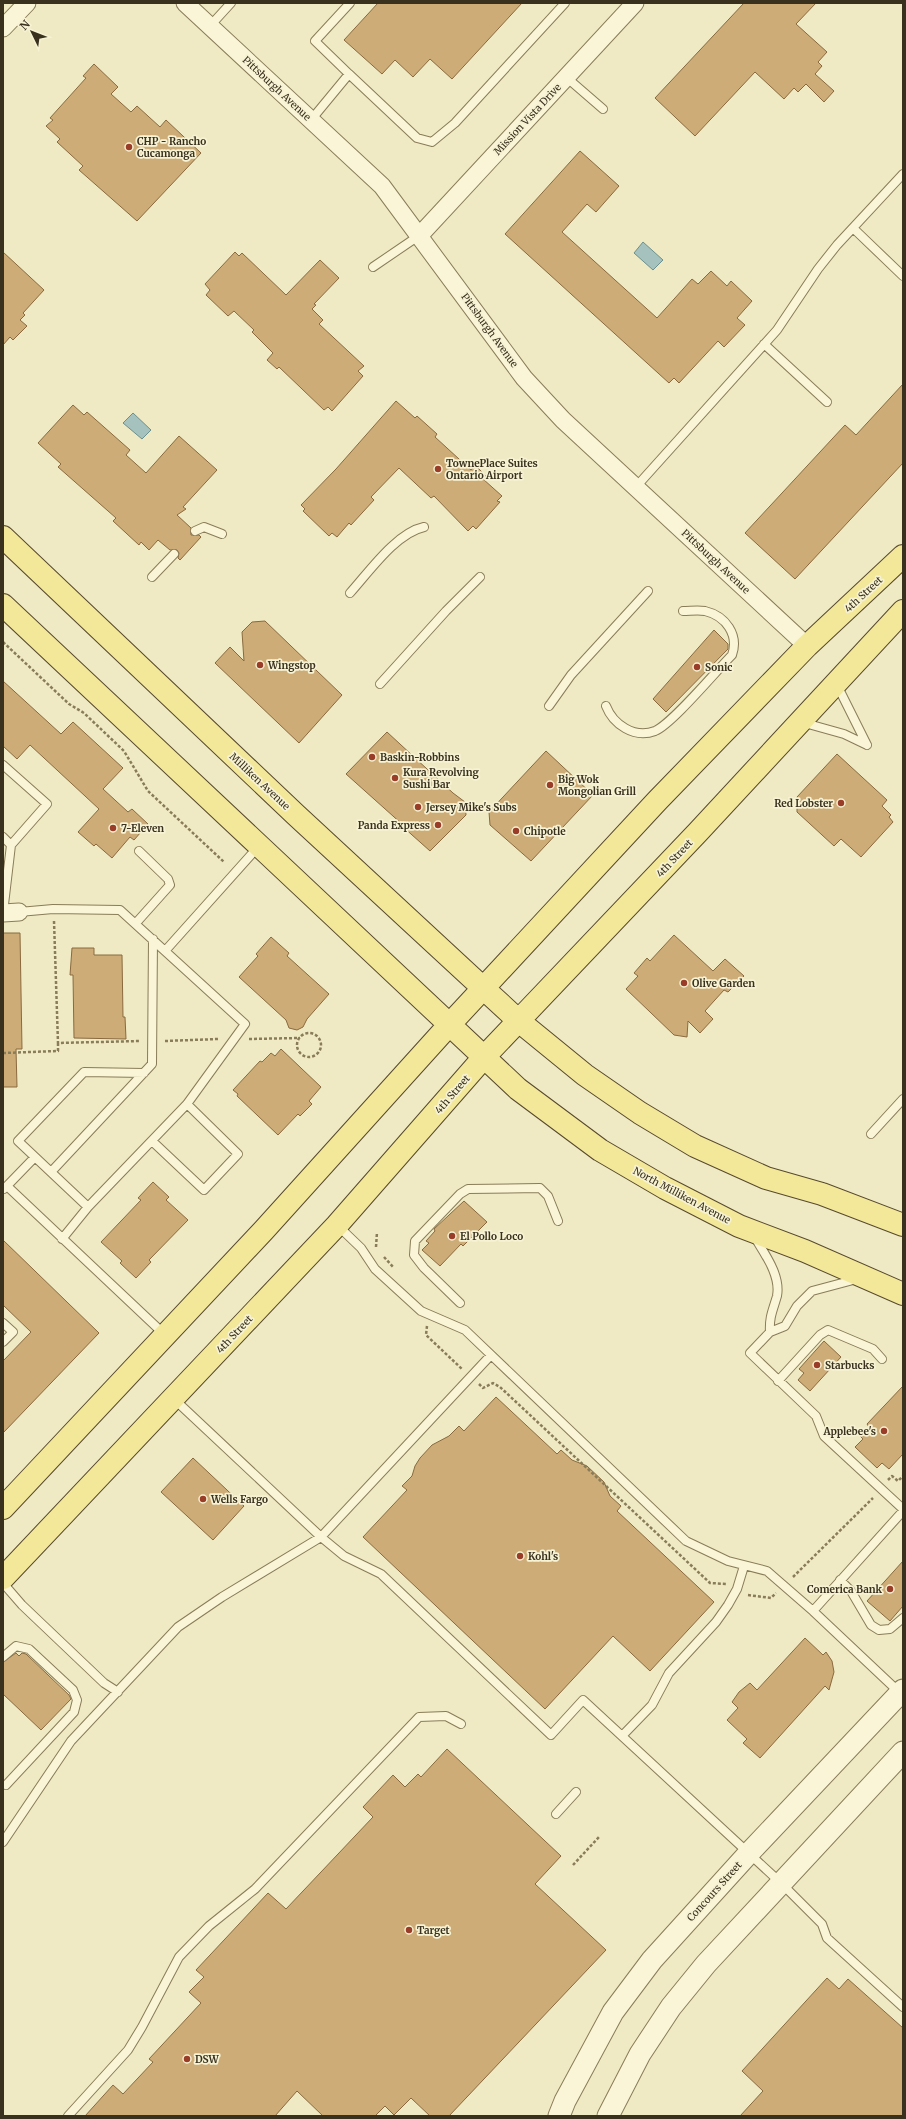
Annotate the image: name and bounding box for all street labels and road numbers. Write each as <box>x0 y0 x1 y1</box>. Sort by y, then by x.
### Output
street label: Pittsburgh Avenue <box>240 53 314 123</box>
street label: Mission Vista Drive <box>491 81 564 158</box>
street label: Pittsburgh Avenue <box>458 291 521 370</box>
street label: Pittsburgh Avenue <box>679 526 753 596</box>
street label: 4th Street <box>842 573 885 615</box>
street label: Milliken Avenue <box>227 750 293 813</box>
street label: 4th Street <box>653 836 695 880</box>
street label: 4th Street <box>432 1072 473 1116</box>
street label: North Milliken Avenue <box>631 1164 733 1227</box>
street label: 4th Street <box>213 1312 255 1356</box>
street label: Concours Street <box>684 1859 745 1924</box>

